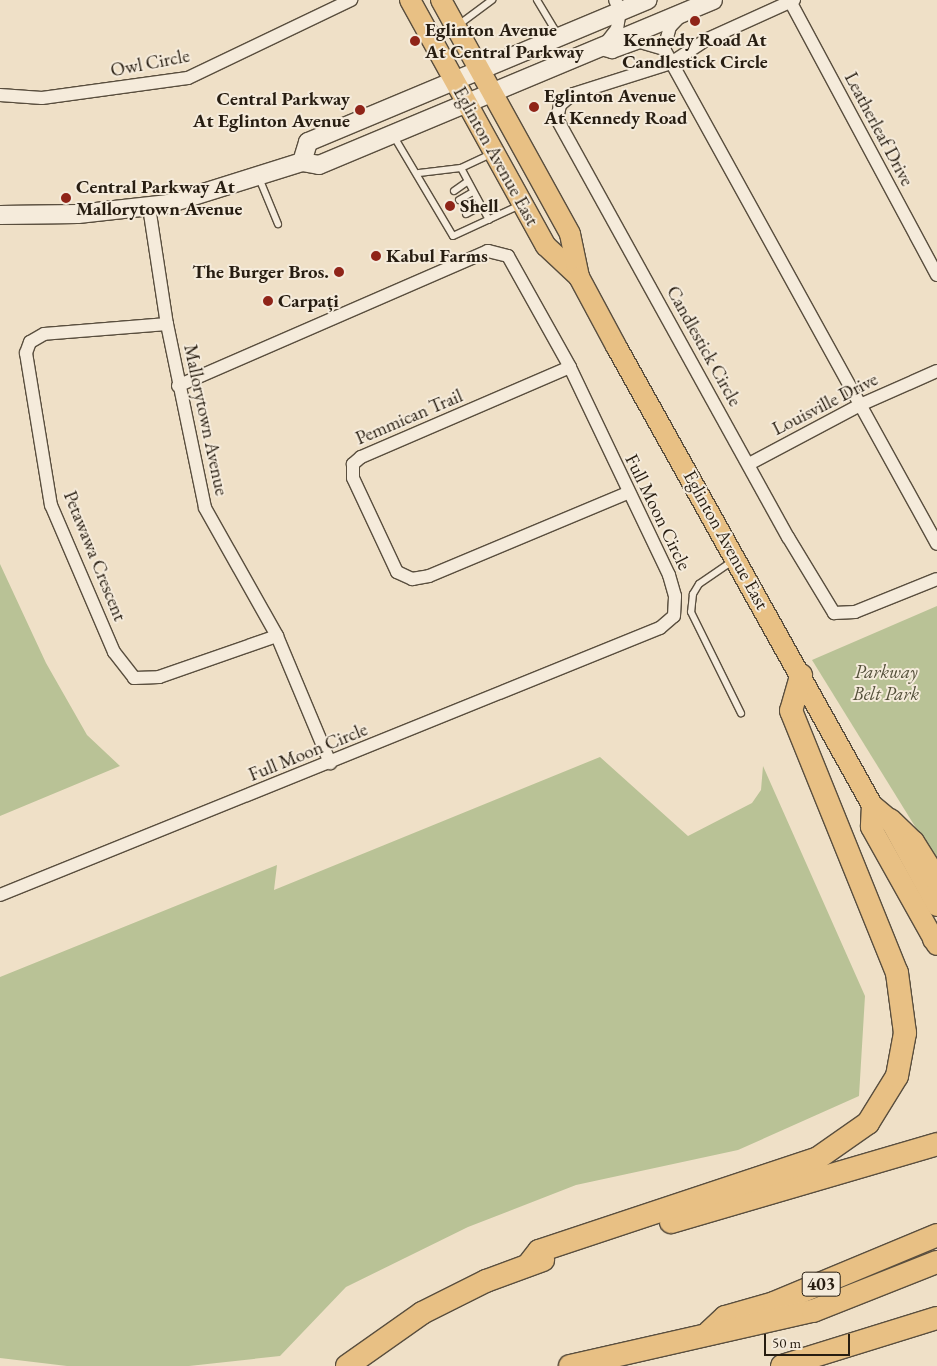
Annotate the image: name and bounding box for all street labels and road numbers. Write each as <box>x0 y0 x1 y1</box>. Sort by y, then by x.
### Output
street label: Owl Circle <box>109 44 191 82</box>
street label: Leatherleaf Drive <box>839 68 919 190</box>
street label: Eglinton Avenue East <box>448 82 544 230</box>
street label: Candlestick Circle <box>662 282 746 410</box>
street label: Mallorytown Avenue <box>179 342 233 498</box>
street label: Louisville Drive <box>769 368 881 440</box>
street label: Pemmican Trail <box>352 384 466 450</box>
street label: Full Moon Circle <box>620 450 696 574</box>
street label: Eglinton Avenue East <box>678 466 774 614</box>
street label: Petawawa Crescent <box>59 488 131 624</box>
street label: Full Moon Circle <box>245 718 371 786</box>
road number: 403 <box>801 1268 841 1300</box>

